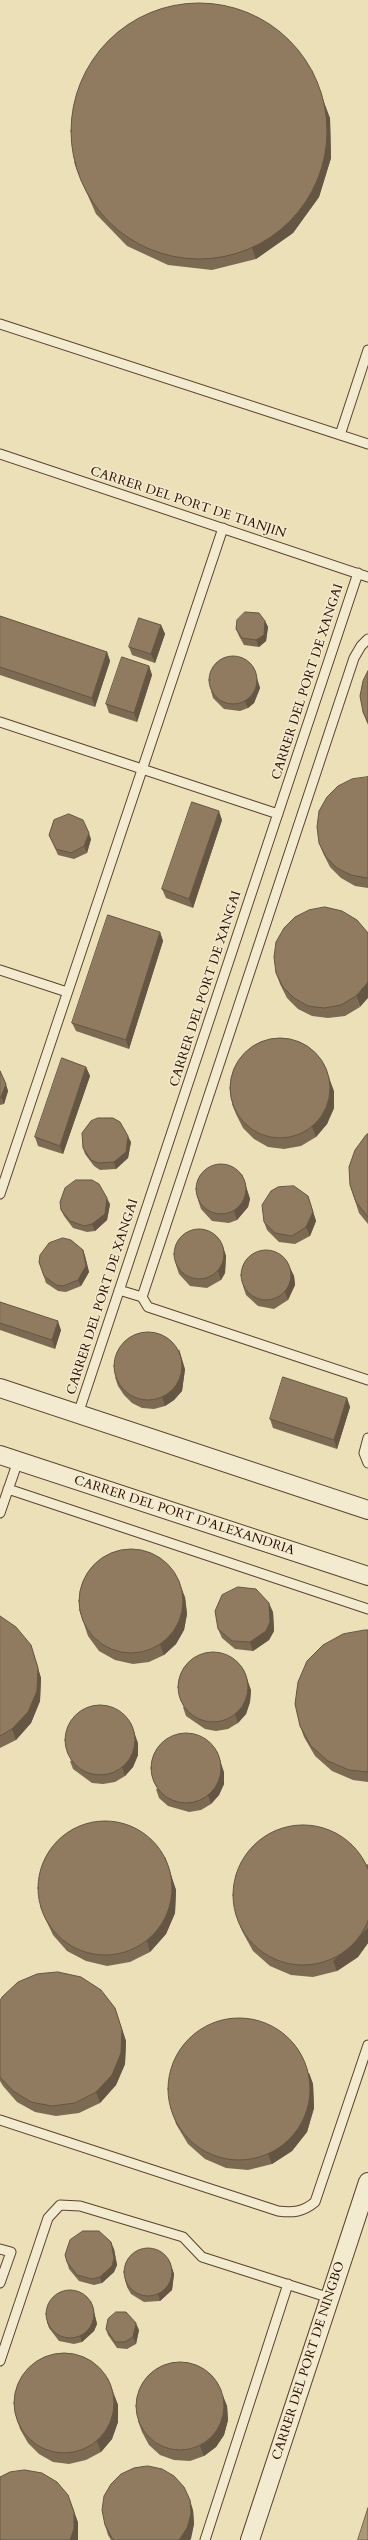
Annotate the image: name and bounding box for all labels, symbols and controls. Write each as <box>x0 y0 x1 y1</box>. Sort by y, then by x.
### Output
street label: CARRER DEL PORT DE TIANJIN <box>88 464 288 542</box>
street label: CARRER DEL PORT DE XANGAI <box>269 582 347 782</box>
street label: CARRER DEL PORT DE XANGAI <box>167 889 245 1089</box>
street label: CARRER DEL PORT DE XANGAI <box>64 1197 142 1397</box>
street label: CARRER DEL PORT D'ALEXANDRIA <box>72 1473 296 1559</box>
street label: CARRER DEL PORT DE NINGBO <box>269 2260 349 2462</box>

